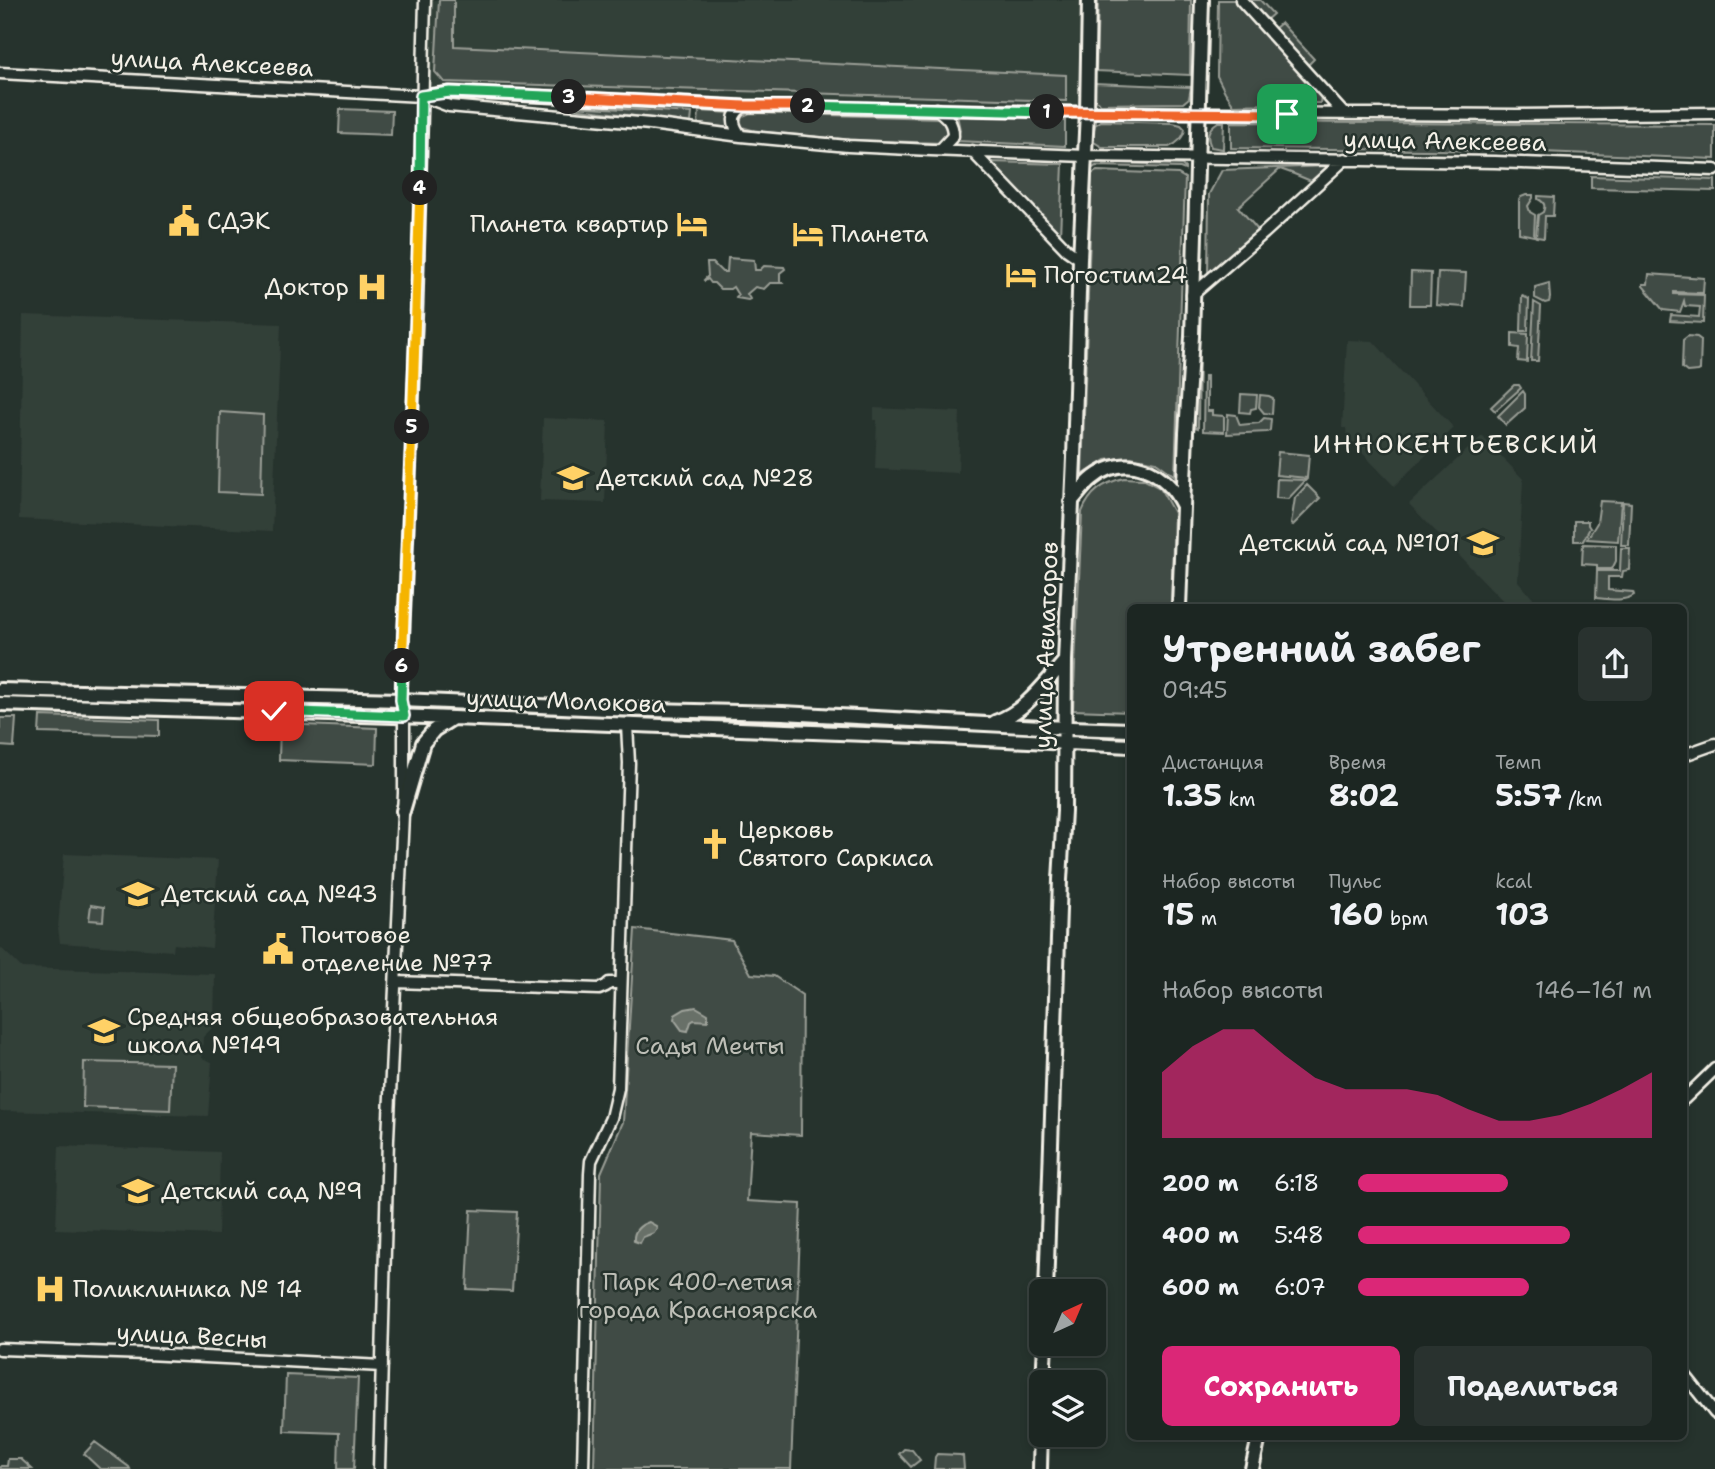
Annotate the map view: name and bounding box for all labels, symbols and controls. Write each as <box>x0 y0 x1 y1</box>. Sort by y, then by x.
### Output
street label: улица Алексеева <box>110 42 314 84</box>
pin: 3 <box>552 80 586 114</box>
text: 3 <box>562 84 575 109</box>
pin <box>1257 84 1317 144</box>
pin: 2 <box>790 88 826 124</box>
text: 2 <box>801 93 814 118</box>
pin: 1 <box>1030 94 1064 130</box>
icon: arrive <box>1268 95 1306 133</box>
text: 1 <box>1042 99 1051 124</box>
street label: улица Алексеева <box>1343 123 1547 159</box>
pin: 4 <box>402 170 438 206</box>
text: 4 <box>413 175 426 200</box>
public building icon: СДЭК <box>167 204 201 238</box>
place label: СДЭК <box>207 205 271 237</box>
hotel icon: Планета квартир <box>675 207 709 241</box>
place label: Планета квартир <box>470 208 669 240</box>
hotel icon: Планета <box>791 217 825 251</box>
place label: Планета <box>831 218 928 250</box>
hotel icon: Погостим24 <box>1004 258 1038 292</box>
place label: Погостим24 <box>1044 259 1187 291</box>
hospital icon: Доктор <box>355 270 389 304</box>
place label: Доктор <box>265 271 349 303</box>
pin: 5 <box>394 410 430 444</box>
text: 5 <box>406 414 417 439</box>
district label: ИННОКЕНТЬЕВСКИЙ <box>1313 426 1599 461</box>
school or university icon: Детский сад №28 <box>556 461 590 495</box>
place label: Детский сад №28 <box>596 462 814 494</box>
school or university icon: Детский сад №101 <box>1466 526 1500 560</box>
place label: Детский сад №101 <box>1239 527 1460 559</box>
street label: улица Авиаторов <box>1026 541 1066 749</box>
text: Утренний забег <box>1162 623 1480 674</box>
button: share <box>1578 627 1652 701</box>
pin: 6 <box>384 648 420 684</box>
text: 6 <box>395 653 408 678</box>
text: 09:45 <box>1162 675 1228 705</box>
pin <box>244 681 304 741</box>
street label: улица Молокова <box>465 682 667 720</box>
icon: check <box>255 692 293 730</box>
text: Дистанция <box>1162 750 1264 775</box>
text: Время <box>1329 750 1387 775</box>
text: Темп <box>1495 750 1541 775</box>
text: 1.35 <box>1162 775 1222 816</box>
text: 8:02 <box>1329 775 1399 816</box>
text: 5:57 <box>1495 775 1562 816</box>
text: km <box>1222 787 1255 812</box>
text: /km <box>1562 787 1602 812</box>
place label: Церковь Святого Саркиса <box>738 814 933 874</box>
church icon: Церковь Святого Саркиса <box>698 827 732 861</box>
text: Набор высоты <box>1162 869 1295 894</box>
text: Пульс <box>1329 869 1382 894</box>
text: kcal <box>1495 869 1532 894</box>
school or university icon: Детский сад №43 <box>121 877 155 911</box>
place label: Детский сад №43 <box>161 878 378 910</box>
text: 15 <box>1162 894 1194 935</box>
text: 160 <box>1329 894 1383 935</box>
text: 103 <box>1495 894 1549 935</box>
text: m <box>1194 906 1217 931</box>
text: bpm <box>1383 906 1428 931</box>
place label: Почтовое отделение №77 <box>301 919 493 979</box>
public building icon: Почтовое отделение №77 <box>261 932 295 966</box>
text: Набор высоты <box>1162 975 1323 1005</box>
text: 146–161 m <box>1535 975 1652 1005</box>
place label: Средняя общеобразовательная школа №149 <box>127 1001 498 1061</box>
school or university icon: Средняя общеобразовательная школа №149 <box>87 1014 121 1048</box>
park label: Сады Мечты <box>635 1030 785 1062</box>
text: 200 m <box>1162 1168 1239 1198</box>
text: 6:18 <box>1274 1168 1319 1198</box>
school or university icon: Детский сад №9 <box>121 1174 155 1208</box>
place label: Детский сад №9 <box>161 1175 363 1207</box>
text: 400 m <box>1162 1220 1239 1250</box>
text: 5:48 <box>1274 1220 1324 1250</box>
park label: Парк 400-летия города Красноярска <box>579 1266 817 1326</box>
hospital icon: Поликлиника № 14 <box>33 1272 67 1306</box>
text: 600 m <box>1162 1272 1239 1302</box>
text: 6:07 <box>1274 1272 1326 1302</box>
place label: Поликлиника № 14 <box>73 1273 302 1305</box>
north arrow <box>1029 1279 1106 1356</box>
map controls <box>1029 1279 1106 1447</box>
street label: улица Весны <box>116 1316 268 1356</box>
button: Сохранить <box>1162 1346 1400 1426</box>
button: Поделиться <box>1414 1346 1652 1426</box>
button: layers <box>1029 1370 1106 1447</box>

